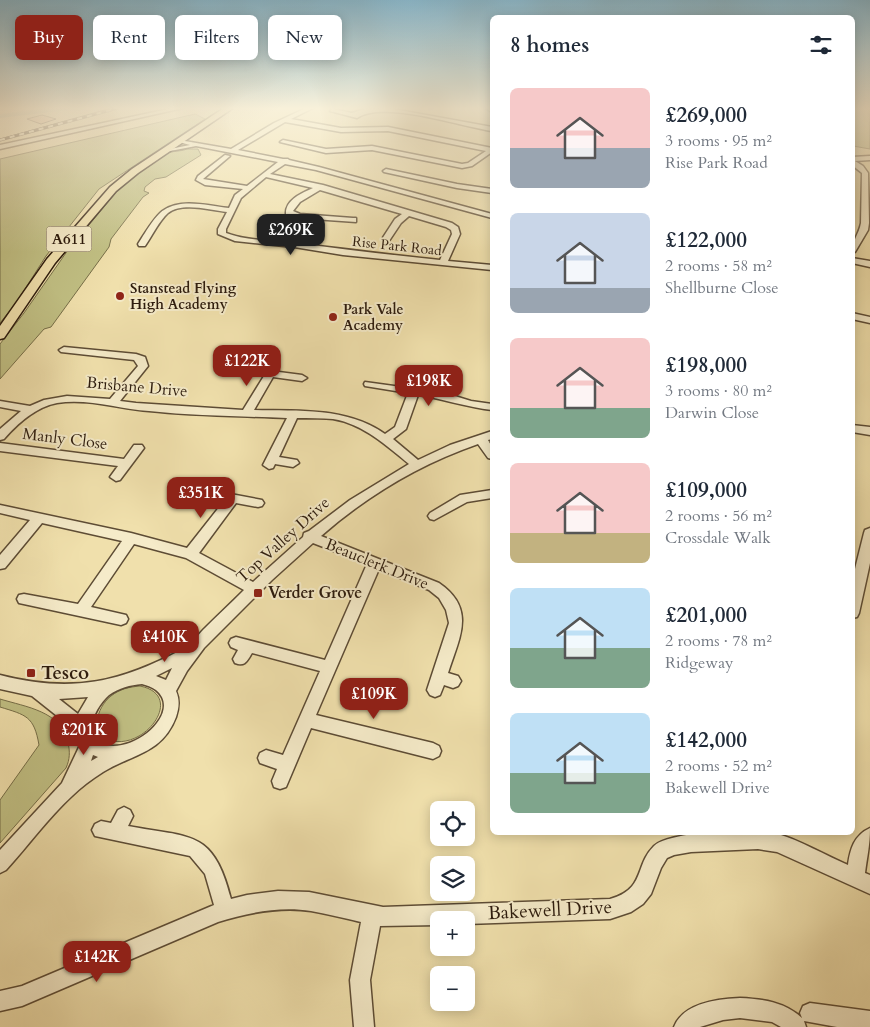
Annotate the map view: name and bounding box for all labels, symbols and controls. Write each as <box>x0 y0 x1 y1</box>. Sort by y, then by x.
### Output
chip: Buy <box>15 15 83 60</box>
chip: Rent <box>93 15 165 60</box>
chip: Filters <box>175 15 258 60</box>
chip: New <box>268 15 342 60</box>
text: 8 homes <box>510 31 589 60</box>
icon: filters <box>807 31 835 59</box>
text: £269,000 <box>665 101 747 130</box>
icon: home <box>550 108 610 168</box>
text: 3 rooms · 95 m² <box>665 130 772 152</box>
text: Rise Park Road <box>665 152 768 174</box>
pin: £269K <box>256 214 326 256</box>
text: £269K <box>268 219 314 241</box>
road number: A611 <box>46 226 92 252</box>
text: £122,000 <box>665 226 747 255</box>
street label: Rise Park Road <box>351 232 443 260</box>
icon: home <box>550 233 610 293</box>
text: 2 rooms · 58 m² <box>665 255 772 277</box>
text: Shellburne Close <box>665 277 779 299</box>
place label: Stanstead Flying High Academy <box>130 279 237 314</box>
marker: Stanstead Flying High Academy <box>114 290 126 302</box>
place label: Park Vale Academy <box>343 300 403 335</box>
marker: Park Vale Academy <box>327 311 339 323</box>
pin: £122K <box>212 344 282 387</box>
text: £122K <box>224 350 270 372</box>
text: £198,000 <box>665 351 747 380</box>
icon: home <box>550 358 610 418</box>
pin: £198K <box>394 364 464 407</box>
text: £198K <box>406 370 452 392</box>
street label: Brisbane Drive <box>86 372 188 402</box>
text: 3 rooms · 80 m² <box>665 380 772 402</box>
text: Darwin Close <box>665 402 759 424</box>
street label: Manly Close <box>21 423 109 455</box>
pin: £351K <box>166 476 236 519</box>
text: £109,000 <box>665 476 747 505</box>
text: £351K <box>178 482 224 504</box>
icon: home <box>550 483 610 543</box>
street label: Top Valley Drive <box>232 492 334 588</box>
text: 2 rooms · 56 m² <box>665 505 772 527</box>
text: Crossdale Walk <box>665 527 771 549</box>
street label: Beauclerk Drive <box>322 533 432 595</box>
place label: Verder Grove <box>268 582 362 604</box>
marker: Verder Grove <box>252 587 264 599</box>
text: £201,000 <box>665 601 747 630</box>
icon: home <box>550 608 610 668</box>
pin: £410K <box>130 620 200 663</box>
text: £410K <box>142 626 188 648</box>
text: 2 rooms · 78 m² <box>665 630 772 652</box>
text: Ridgeway <box>665 652 734 674</box>
place label: Tesco <box>41 660 89 686</box>
marker: Tesco <box>25 667 37 679</box>
pin: £109K <box>339 678 409 720</box>
text: £109K <box>351 683 397 705</box>
pin: £201K <box>49 714 119 756</box>
text: £201K <box>61 719 107 741</box>
text: £142,000 <box>665 726 747 755</box>
icon: home <box>550 733 610 793</box>
text: 2 rooms · 52 m² <box>665 755 772 777</box>
text: Bakewell Drive <box>665 777 770 799</box>
map controls <box>430 801 475 1011</box>
button: locate <box>430 801 475 846</box>
button: layers <box>430 856 475 901</box>
street label: Bakewell Drive <box>487 894 613 926</box>
button: + <box>430 911 475 956</box>
pin: £142K <box>62 940 132 983</box>
text: £142K <box>74 946 120 968</box>
button: − <box>430 966 475 1011</box>

